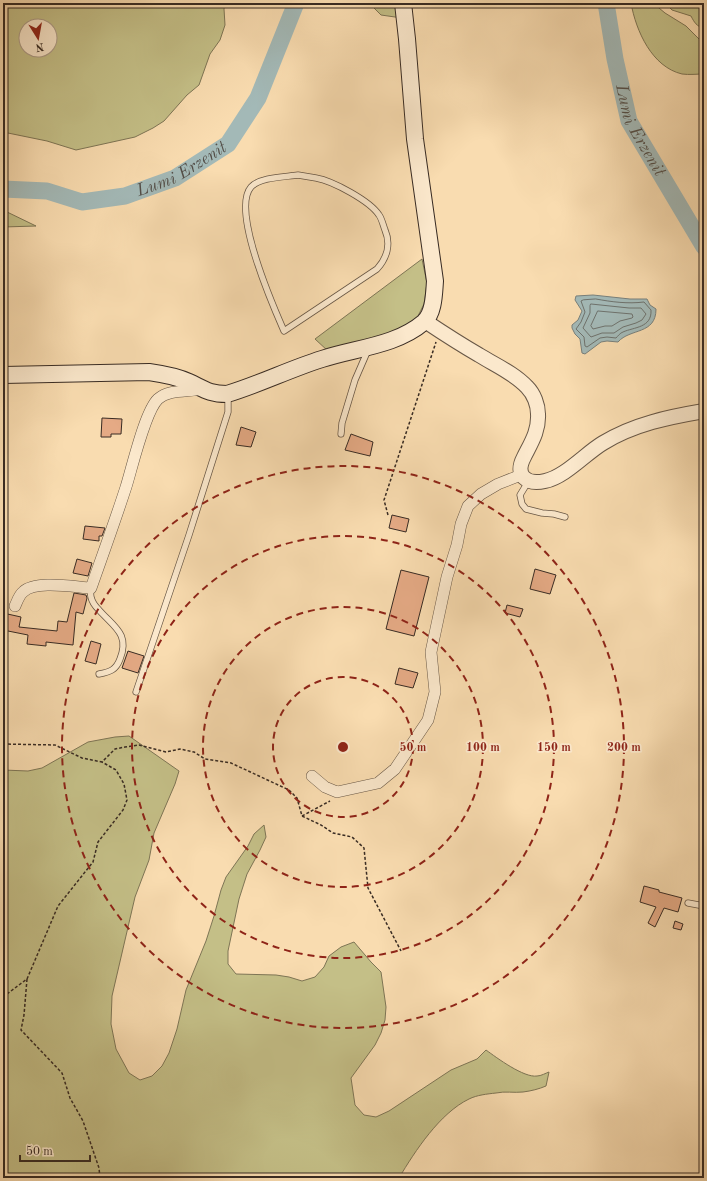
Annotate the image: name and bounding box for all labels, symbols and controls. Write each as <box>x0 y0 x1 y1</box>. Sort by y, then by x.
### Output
north arrow <box>18 18 58 58</box>
text: N <box>34 40 45 53</box>
water label: Lumi Erzenit <box>612 82 669 180</box>
water label: Lumi Erzenit <box>133 138 230 200</box>
centre of rings <box>336 740 350 754</box>
text: 50 m <box>400 741 427 754</box>
text: 150 m <box>537 741 571 754</box>
text: 100 m <box>466 742 500 754</box>
text: 200 m <box>607 742 641 754</box>
scale bar <box>20 1137 90 1163</box>
text: 50 m <box>26 1145 53 1158</box>

